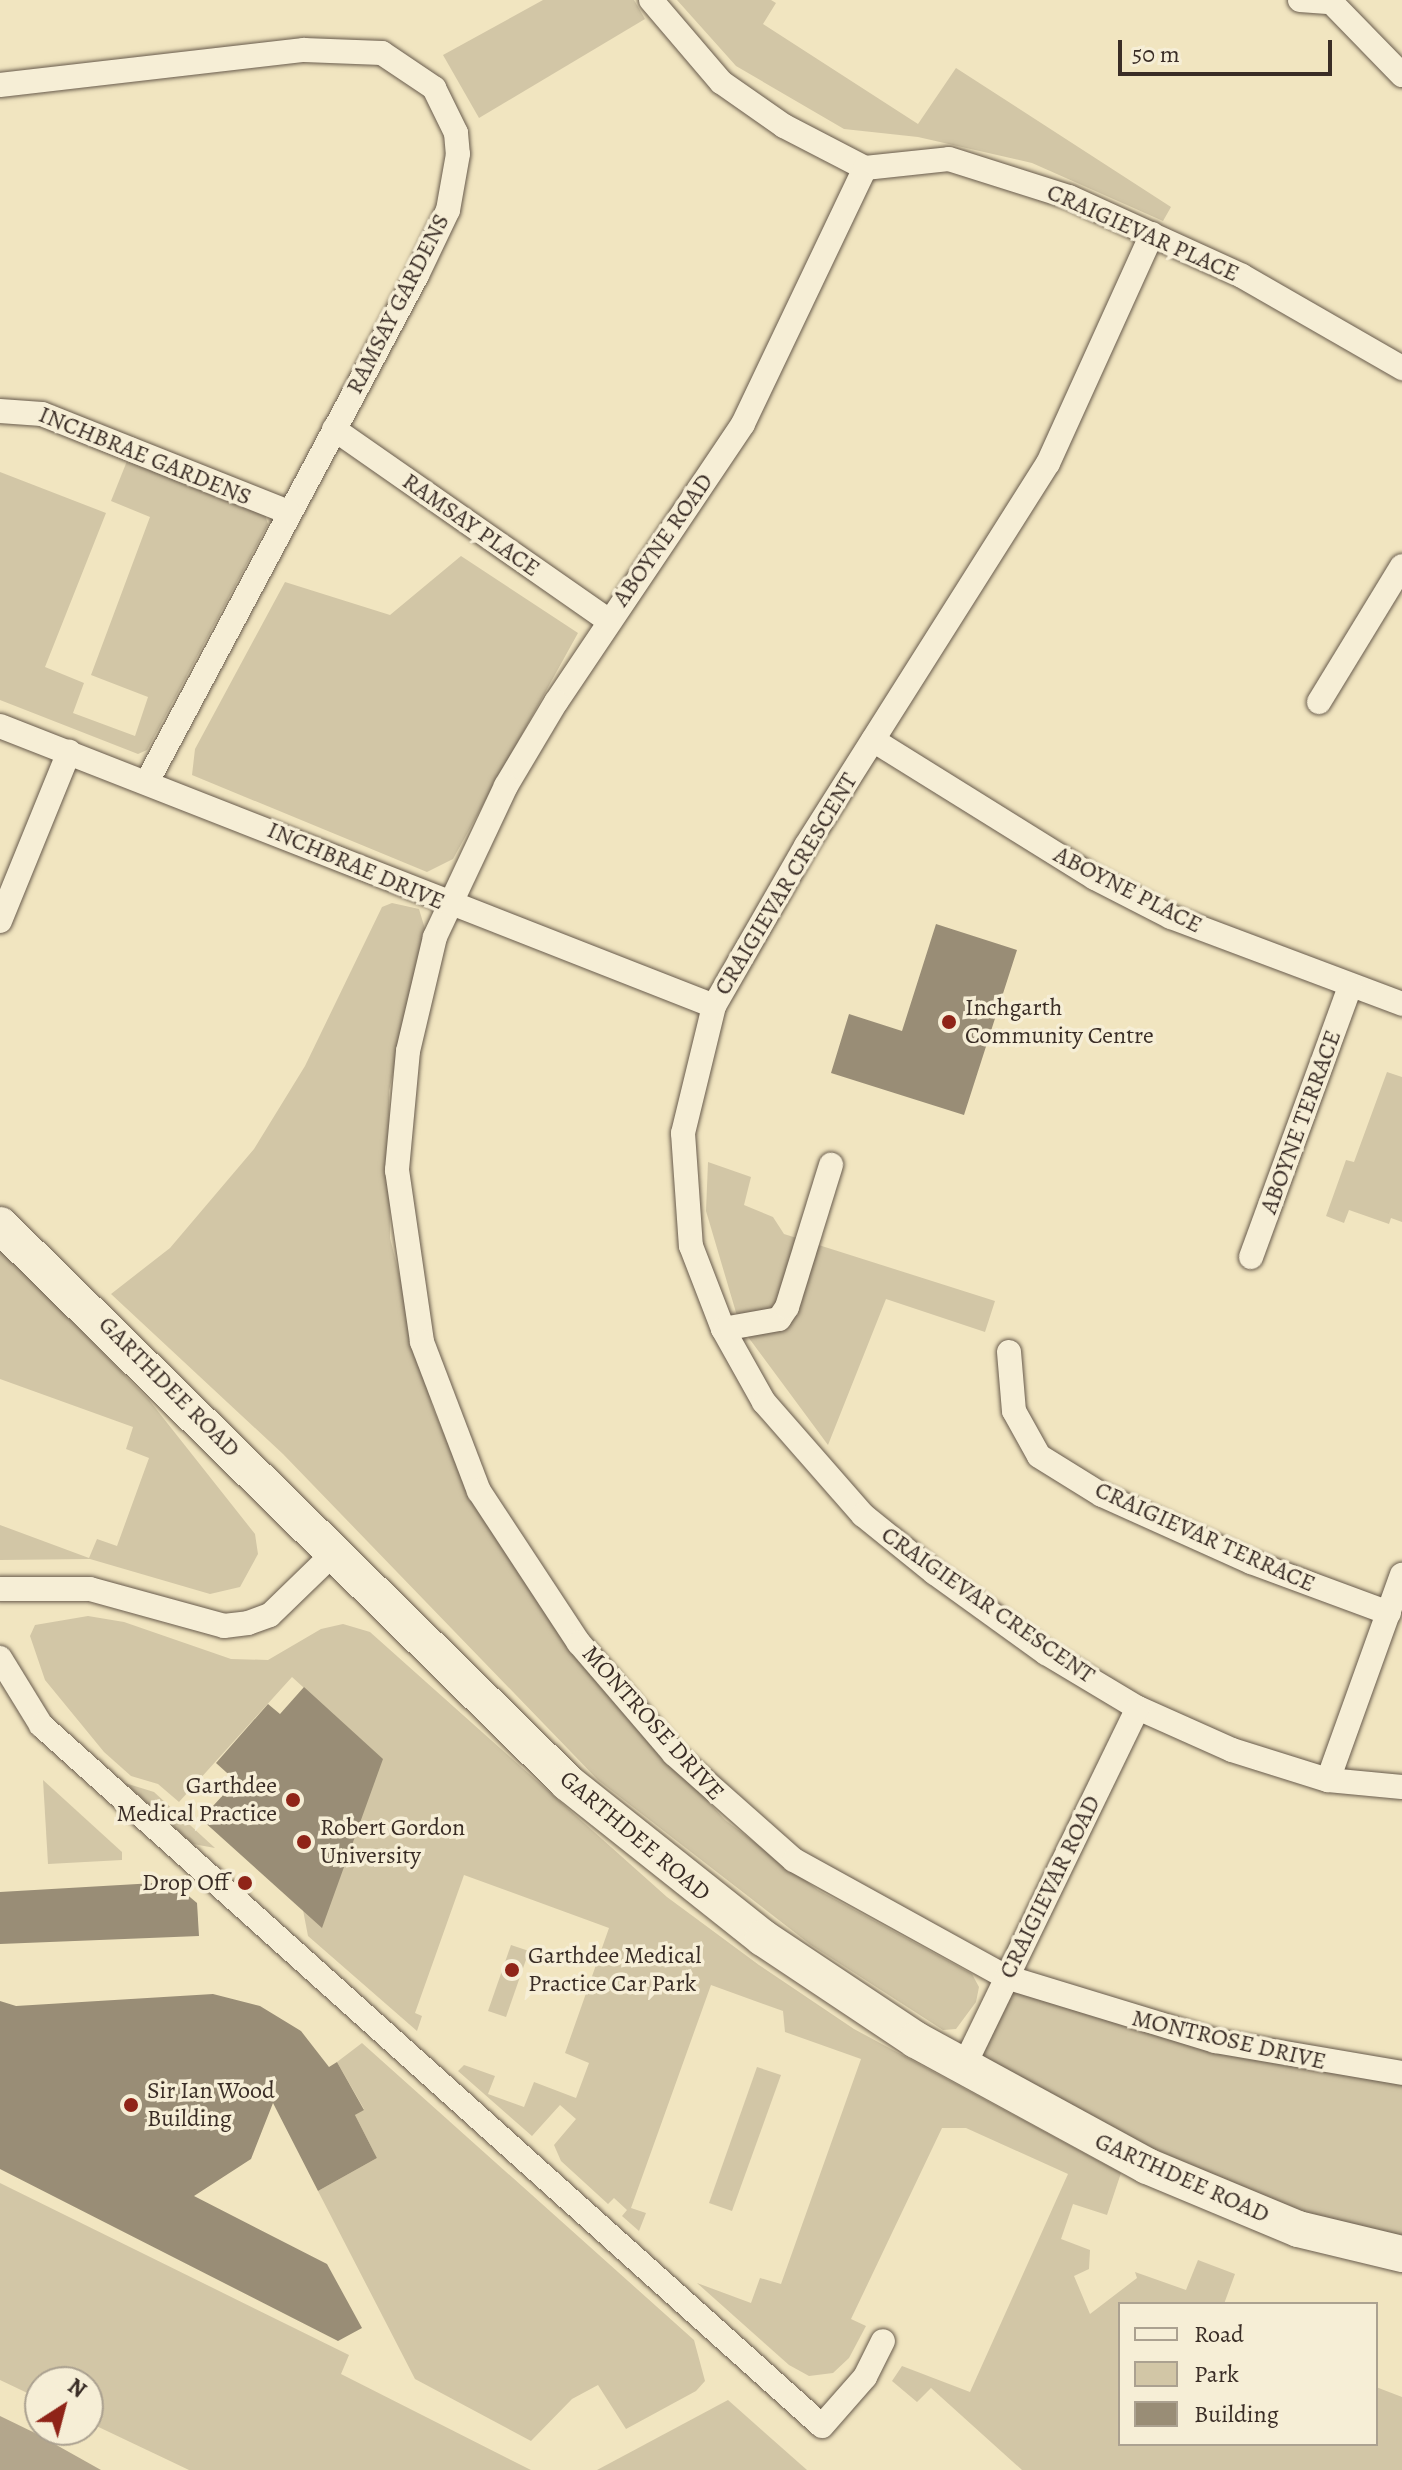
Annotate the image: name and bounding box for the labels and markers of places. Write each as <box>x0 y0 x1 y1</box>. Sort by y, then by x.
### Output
place label: Inchgarth Community Centre <box>965 994 1154 1050</box>
marker: Inchgarth Community Centre <box>940 1013 958 1031</box>
place label: Garthdee Medical Practice <box>116 1772 277 1828</box>
marker: Garthdee Medical Practice <box>284 1791 302 1809</box>
place label: Robert Gordon University <box>320 1814 465 1870</box>
marker: Robert Gordon University <box>295 1833 313 1851</box>
place label: Drop Off <box>142 1869 229 1897</box>
marker: Drop Off <box>236 1874 254 1892</box>
place label: Garthdee Medical Practice Car Park <box>528 1942 701 1998</box>
marker: Garthdee Medical Practice Car Park <box>503 1961 521 1979</box>
place label: Sir Ian Wood Building <box>147 2077 275 2133</box>
marker: Sir Ian Wood Building <box>122 2096 140 2114</box>

